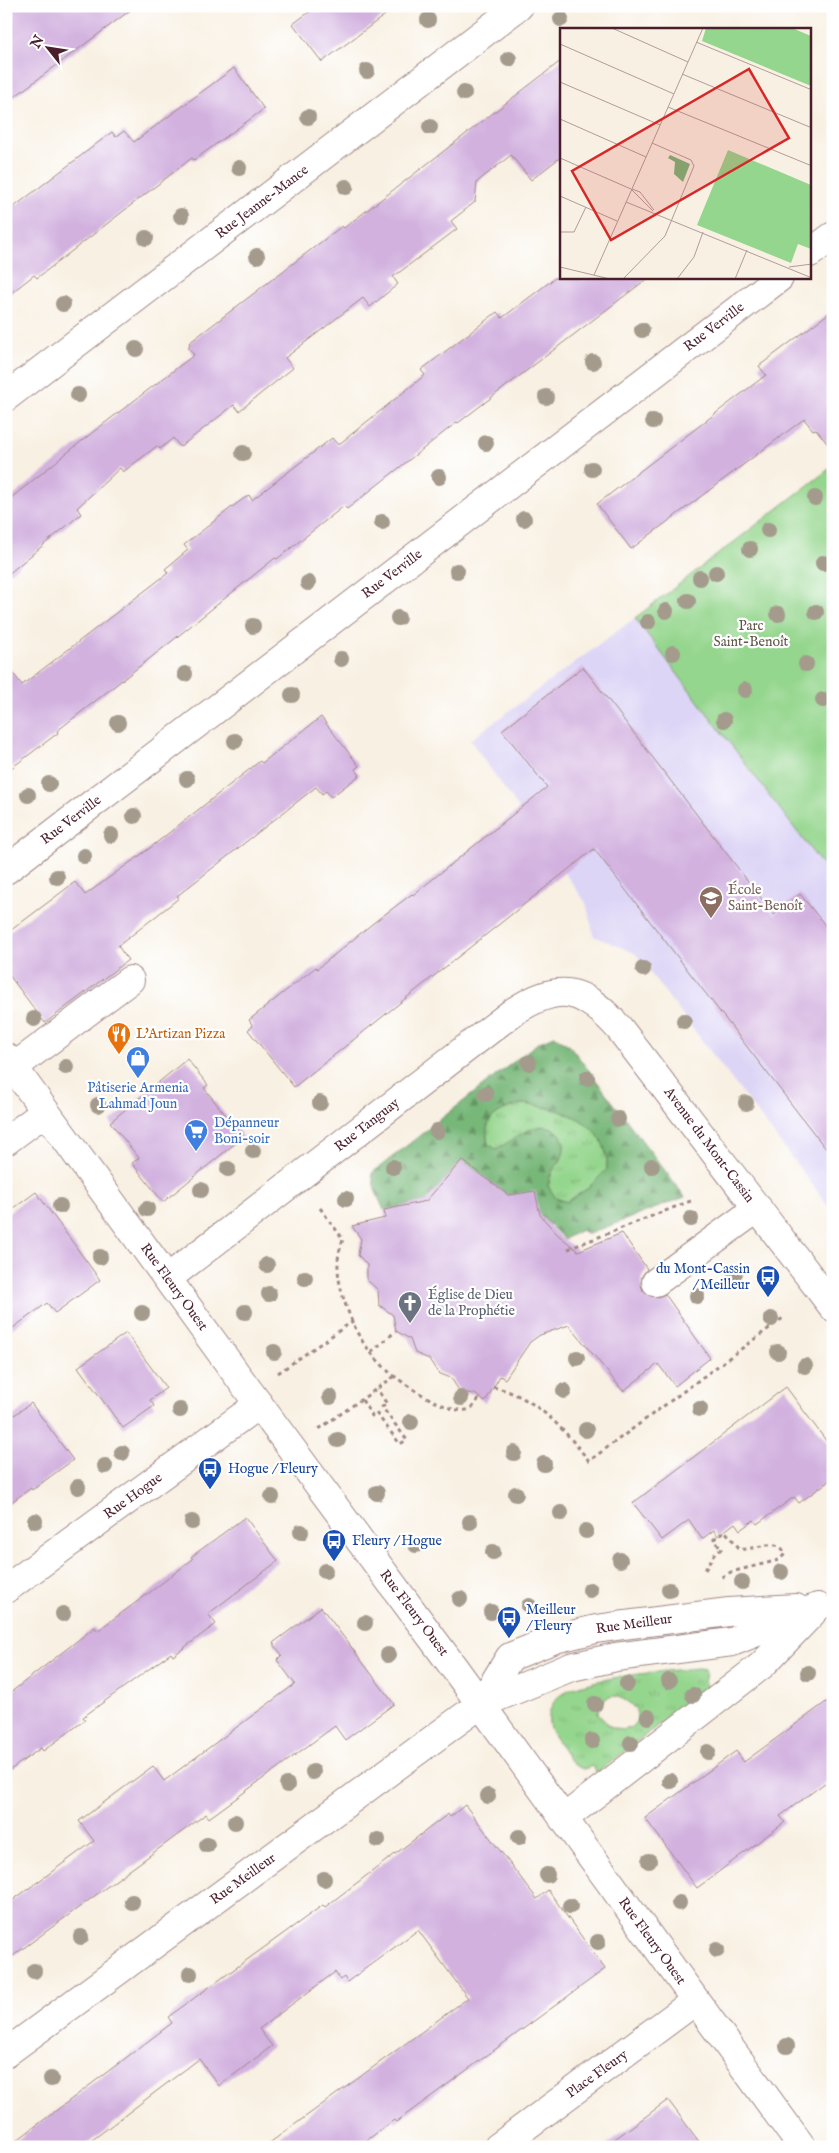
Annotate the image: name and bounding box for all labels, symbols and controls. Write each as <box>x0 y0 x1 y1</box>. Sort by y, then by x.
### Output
north arrow <box>22 22 72 72</box>
inset map <box>560 28 812 279</box>
text: N <box>26 32 48 53</box>
street label: Rue Jeanne-Mance <box>212 161 313 243</box>
street label: Rue Verville <box>680 298 748 356</box>
street label: Rue Verville <box>358 545 426 603</box>
park label: Parc Saint-Benoît <box>714 617 789 651</box>
street label: Rue Verville <box>37 791 105 849</box>
place label: École Saint-Benoît <box>728 880 803 915</box>
school or university icon: École Saint-Benoît <box>698 885 724 919</box>
restaurant icon: L'Artizan Pizza <box>106 1021 132 1055</box>
place label: L'Artizan Pizza <box>136 1025 226 1043</box>
shop icon: Pâtiserie Armenia Lahmad Joun <box>125 1045 151 1079</box>
place label: Pâtiserie Armenia Lahmad Joun <box>87 1079 190 1113</box>
street label: Avenue du Mont-Cassin <box>659 1083 759 1207</box>
street label: Rue Tanguay <box>331 1094 403 1156</box>
place label: Dépanneur Boni-soir <box>214 1114 279 1148</box>
supermarket icon: Dépanneur Boni-soir <box>183 1118 209 1152</box>
street label: Rue Fleury Ouest <box>136 1240 212 1334</box>
place label: du Mont-Cassin / Meilleur <box>656 1260 751 1294</box>
bus stop icon: du Mont-Cassin / Meilleur <box>755 1264 781 1298</box>
place label: Église de Dieu de la Prophétie <box>428 1285 516 1320</box>
church icon: Église de Dieu de la Prophétie <box>397 1290 423 1324</box>
bus stop icon: Hogue / Fleury <box>197 1456 223 1490</box>
place label: Hogue / Fleury <box>228 1460 318 1478</box>
street label: Rue Hogue <box>100 1468 166 1523</box>
bus stop icon: Fleury / Hogue <box>321 1528 347 1562</box>
place label: Fleury / Hogue <box>352 1532 442 1550</box>
street label: Rue Fleury Ouest <box>376 1566 453 1660</box>
place label: Meilleur / Fleury <box>526 1601 576 1635</box>
bus stop icon: Meilleur / Fleury <box>496 1605 522 1639</box>
street label: Rue Meilleur <box>595 1610 673 1638</box>
street label: Rue Meilleur <box>207 1849 279 1909</box>
street label: Rue Fleury Ouest <box>614 1894 690 1988</box>
street label: Place Fleury <box>563 2046 631 2102</box>

